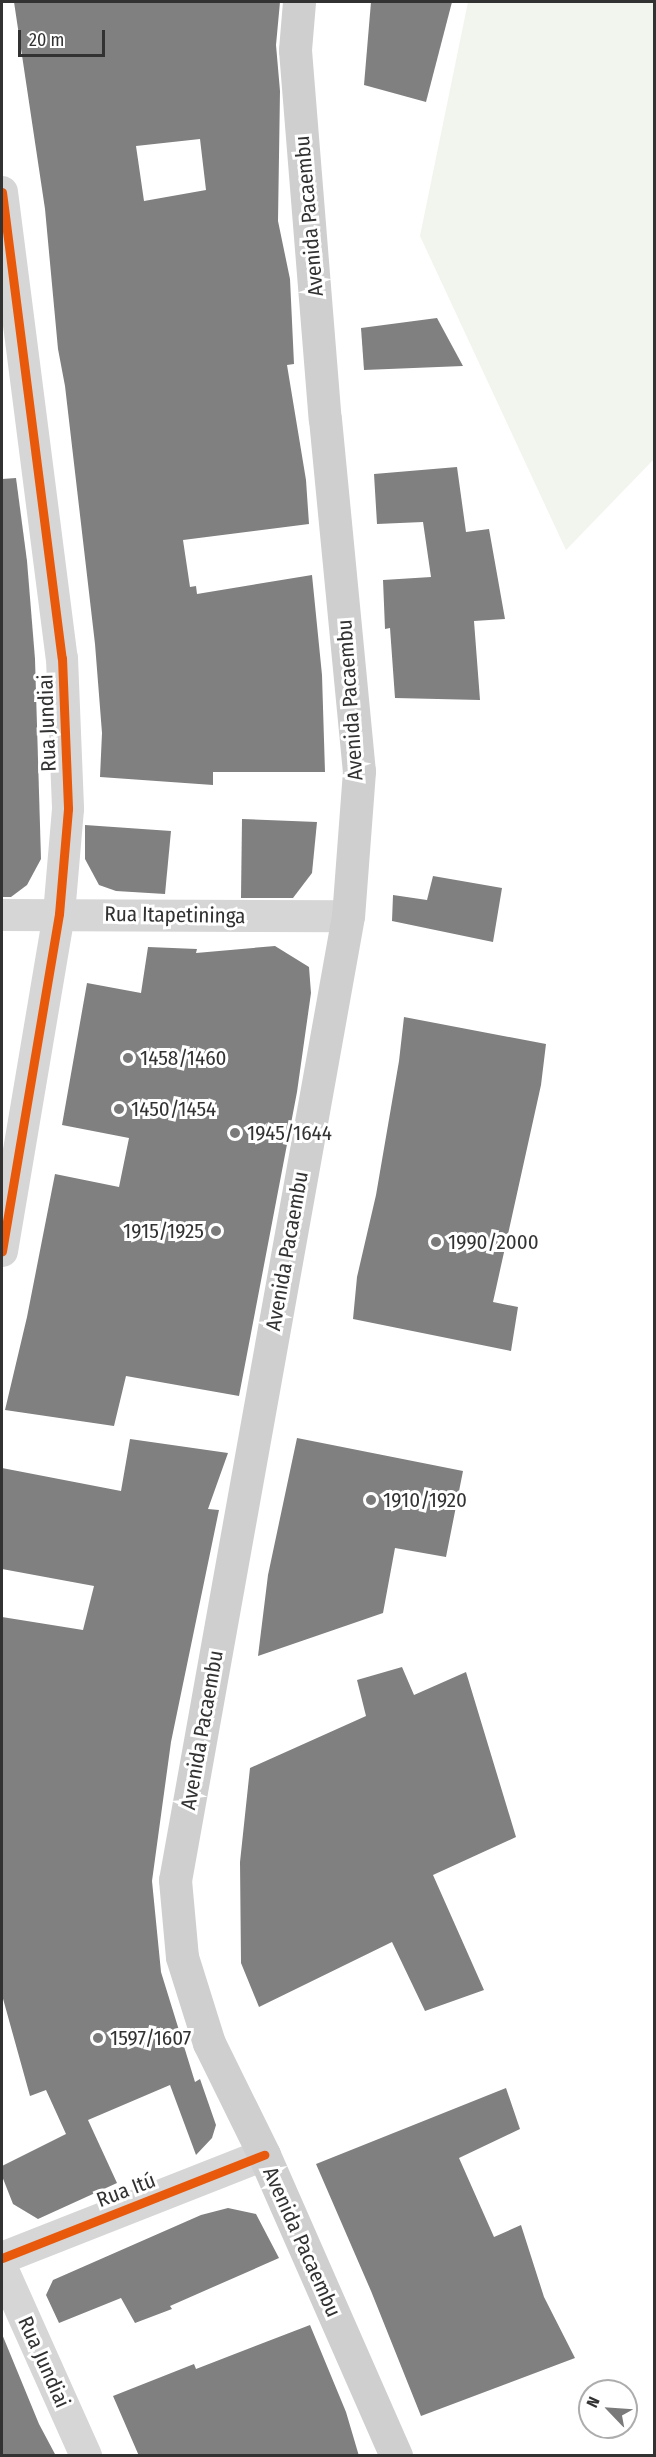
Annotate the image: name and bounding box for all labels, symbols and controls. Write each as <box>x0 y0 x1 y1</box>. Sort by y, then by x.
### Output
scale bar <box>21 18 108 56</box>
text: 20 m <box>29 29 64 51</box>
street label: Avenida Pacaembu <box>289 134 329 298</box>
street label: Avenida Pacaembu <box>332 619 368 781</box>
street label: Rua Jundiai <box>33 674 61 772</box>
street label: Rua Itapetininga <box>104 901 246 929</box>
place label: 1458/1460 <box>140 1045 227 1071</box>
marker: 1458/1460 <box>121 1051 135 1065</box>
place label: 1450/1454 <box>131 1096 216 1122</box>
marker: 1450/1454 <box>112 1102 126 1116</box>
place label: 1945/1644 <box>247 1120 332 1146</box>
marker: 1945/1644 <box>228 1126 242 1140</box>
street label: Avenida Pacaembu <box>261 1169 313 1333</box>
place label: 1915/1925 <box>123 1218 204 1244</box>
marker: 1915/1925 <box>209 1224 223 1238</box>
place label: 1990/2000 <box>448 1229 539 1255</box>
marker: 1990/2000 <box>429 1235 443 1249</box>
place label: 1910/1920 <box>383 1487 467 1513</box>
marker: 1910/1920 <box>364 1493 378 1507</box>
street label: Avenida Pacaembu <box>176 1648 228 1812</box>
place label: 1597/1607 <box>110 2025 191 2051</box>
marker: 1597/1607 <box>91 2031 105 2045</box>
street label: Avenida Pacaembu <box>258 2163 346 2321</box>
street label: Rua Itú <box>93 2167 159 2213</box>
street label: Rua Jundiai <box>13 2312 75 2412</box>
north arrow <box>578 2379 638 2439</box>
text: N <box>582 2394 604 2410</box>

